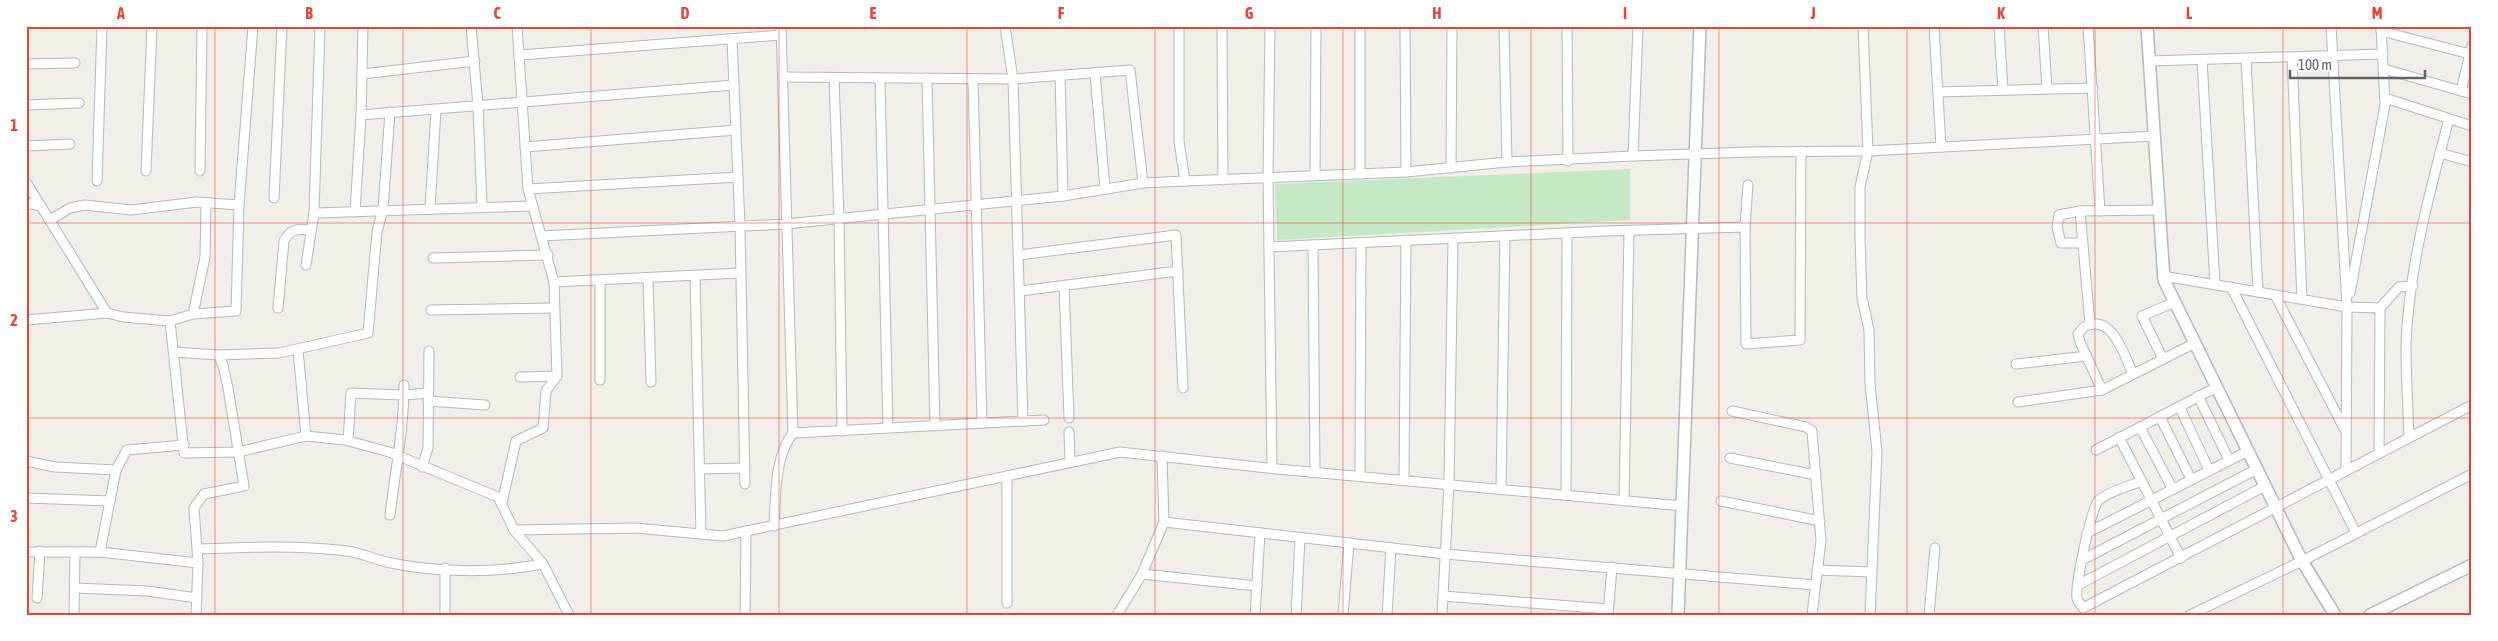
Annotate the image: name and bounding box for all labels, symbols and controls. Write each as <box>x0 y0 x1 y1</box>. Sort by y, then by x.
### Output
text: A <box>116 4 125 22</box>
text: B <box>305 4 313 22</box>
text: C <box>493 4 501 22</box>
text: D <box>681 4 690 22</box>
text: E <box>870 4 877 22</box>
text: F <box>1058 4 1065 22</box>
text: G <box>1245 4 1254 22</box>
text: H <box>1432 4 1442 22</box>
text: I <box>1623 4 1627 22</box>
text: J <box>1809 4 1816 22</box>
text: K <box>1997 4 2005 22</box>
text: L <box>2186 4 2193 22</box>
text: M <box>2372 4 2382 22</box>
scale bar <box>2290 48 2426 80</box>
text: 100 m <box>2298 56 2332 73</box>
text: 1 <box>10 116 18 134</box>
text: 2 <box>10 311 18 329</box>
text: 3 <box>10 507 18 525</box>

